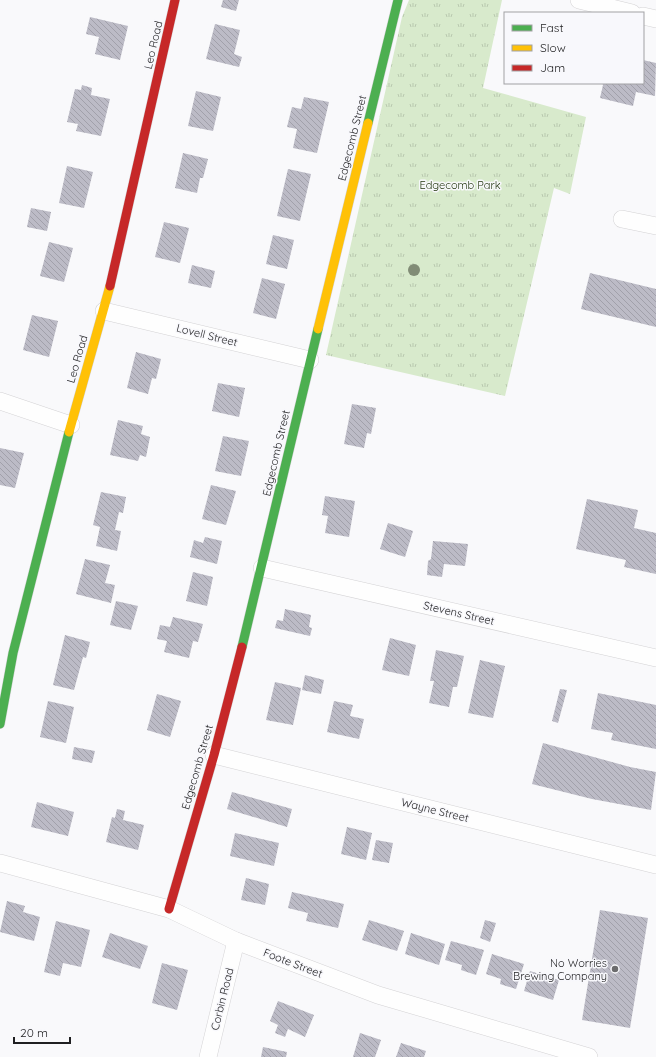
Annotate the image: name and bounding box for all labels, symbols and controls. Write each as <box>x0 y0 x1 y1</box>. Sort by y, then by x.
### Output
legend <box>504 12 644 84</box>
street label: Leo Road <box>141 20 165 70</box>
text: Fast <box>540 20 564 35</box>
text: Slow <box>540 40 566 55</box>
text: Jam <box>540 60 565 75</box>
street label: Edgecomb Street <box>335 93 369 182</box>
park label: Edgecomb Park <box>419 178 501 192</box>
street label: Lovell Street <box>175 321 239 349</box>
street label: Leo Road <box>64 334 90 384</box>
street label: Edgecomb Street <box>259 408 293 497</box>
street label: Stevens Street <box>422 598 496 628</box>
street label: Edgecomb Street <box>178 723 216 811</box>
street label: Wayne Street <box>400 795 470 825</box>
street label: Foote Street <box>261 945 325 981</box>
place label: No Worries Brewing Company <box>513 956 607 983</box>
marker: No Worries Brewing Company <box>610 964 620 974</box>
street label: Corbin Road <box>207 966 237 1032</box>
scale bar <box>14 1019 70 1045</box>
text: 20 m <box>20 1025 48 1040</box>

